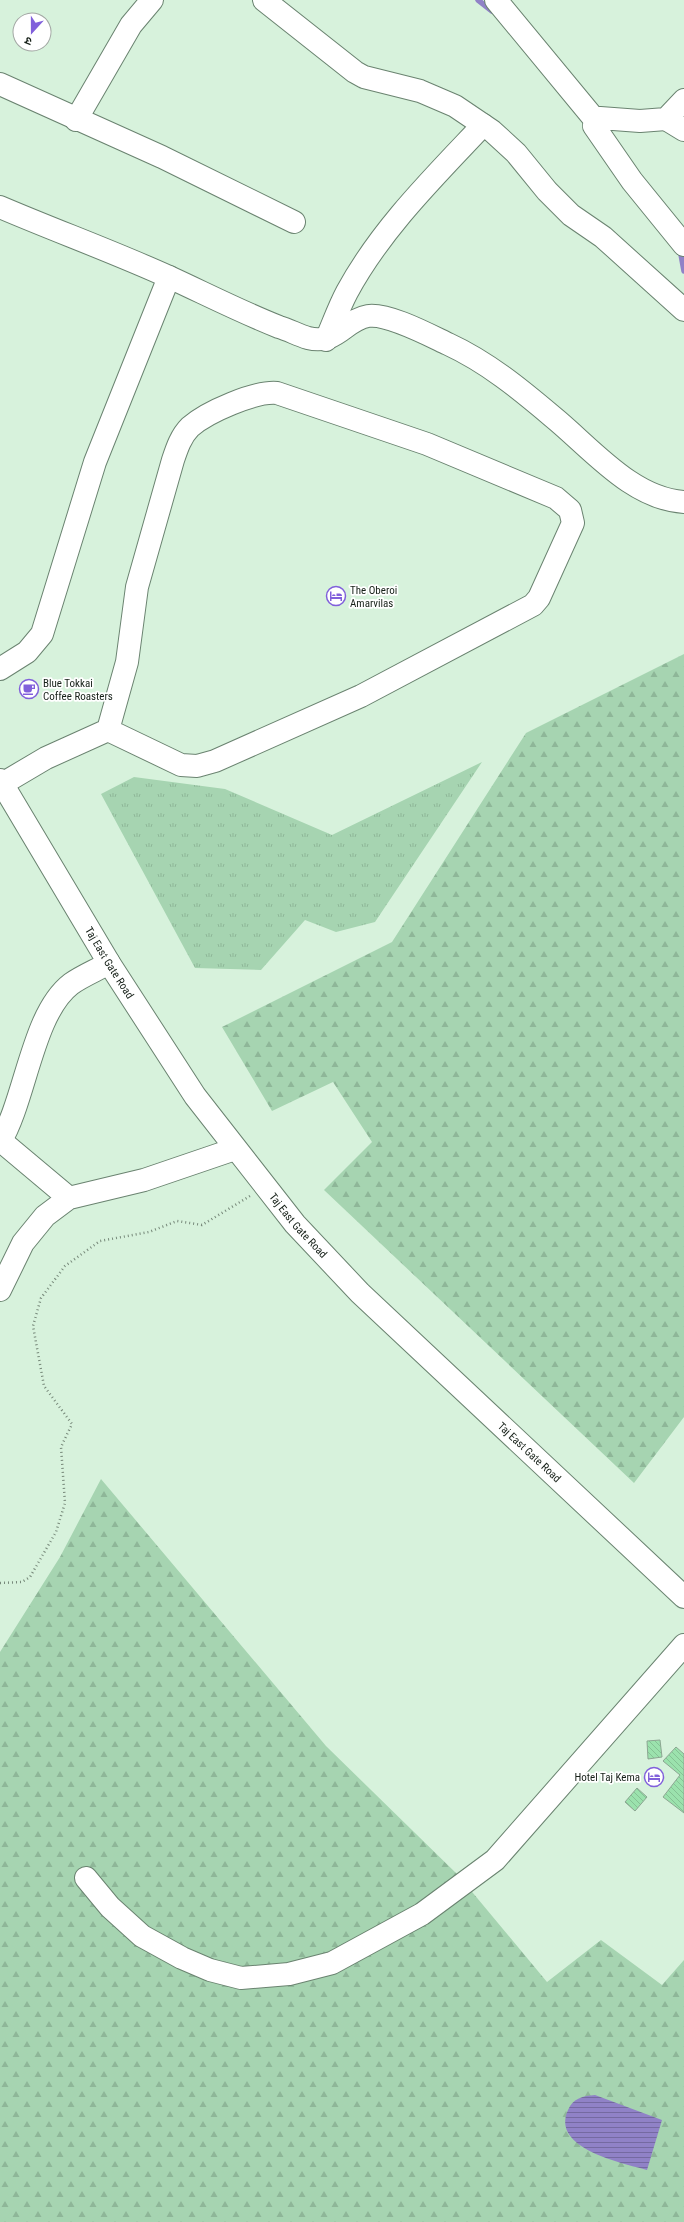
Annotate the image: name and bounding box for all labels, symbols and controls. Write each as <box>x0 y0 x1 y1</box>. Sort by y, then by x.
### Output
north arrow <box>12 12 52 52</box>
text: उ <box>23 33 34 48</box>
place label: The Oberoi Amarvilas <box>350 584 397 610</box>
hotel icon: The Oberoi Amarvilas <box>325 585 347 607</box>
place label: Blue Tokkai Coffee Roasters <box>43 677 113 703</box>
cafe icon: Blue Tokkai Coffee Roasters <box>18 678 40 700</box>
street label: Taj East Gate Road <box>82 925 136 1001</box>
street label: Taj East Gate Road <box>266 1191 330 1261</box>
street label: Taj East Gate Road <box>495 1420 563 1485</box>
hotel icon: Hotel Taj Kema <box>643 1766 665 1788</box>
place label: Hotel Taj Kema <box>574 1771 640 1784</box>

